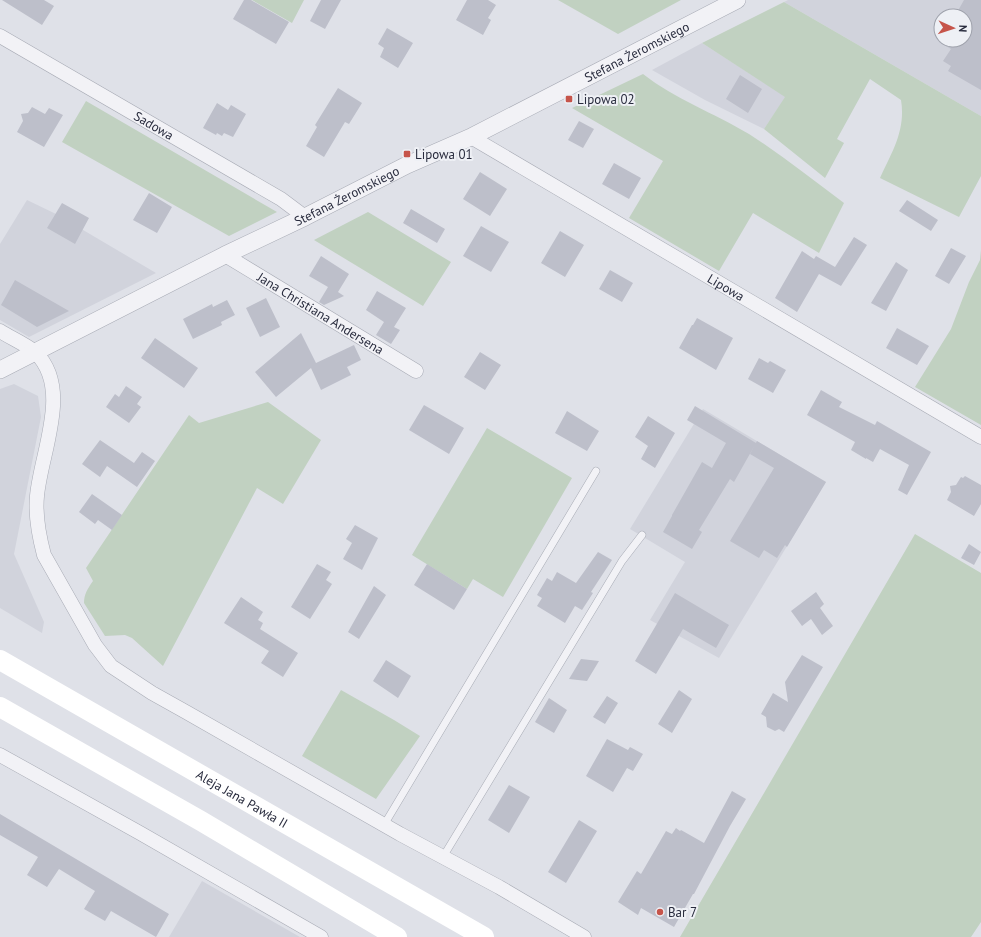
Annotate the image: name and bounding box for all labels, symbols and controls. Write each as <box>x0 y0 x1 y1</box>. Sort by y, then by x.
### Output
north arrow <box>933 8 973 48</box>
street label: Stefana Żeromskiego <box>582 18 692 86</box>
text: N <box>956 25 970 33</box>
place label: Lipowa 02 <box>577 91 635 108</box>
marker: Lipowa 02 <box>564 94 574 104</box>
street label: Sadowa <box>131 108 177 144</box>
place label: Lipowa 01 <box>415 146 473 163</box>
marker: Lipowa 01 <box>402 149 412 159</box>
street label: Stefana Żeromskiego <box>292 162 402 230</box>
street label: Jana Christiana Andersena <box>253 268 387 358</box>
street label: Lipowa <box>704 270 747 305</box>
street label: Aleja Jana Pawła II <box>193 766 291 832</box>
place label: Bar 7 <box>668 904 697 921</box>
marker: Bar 7 <box>655 907 665 917</box>

